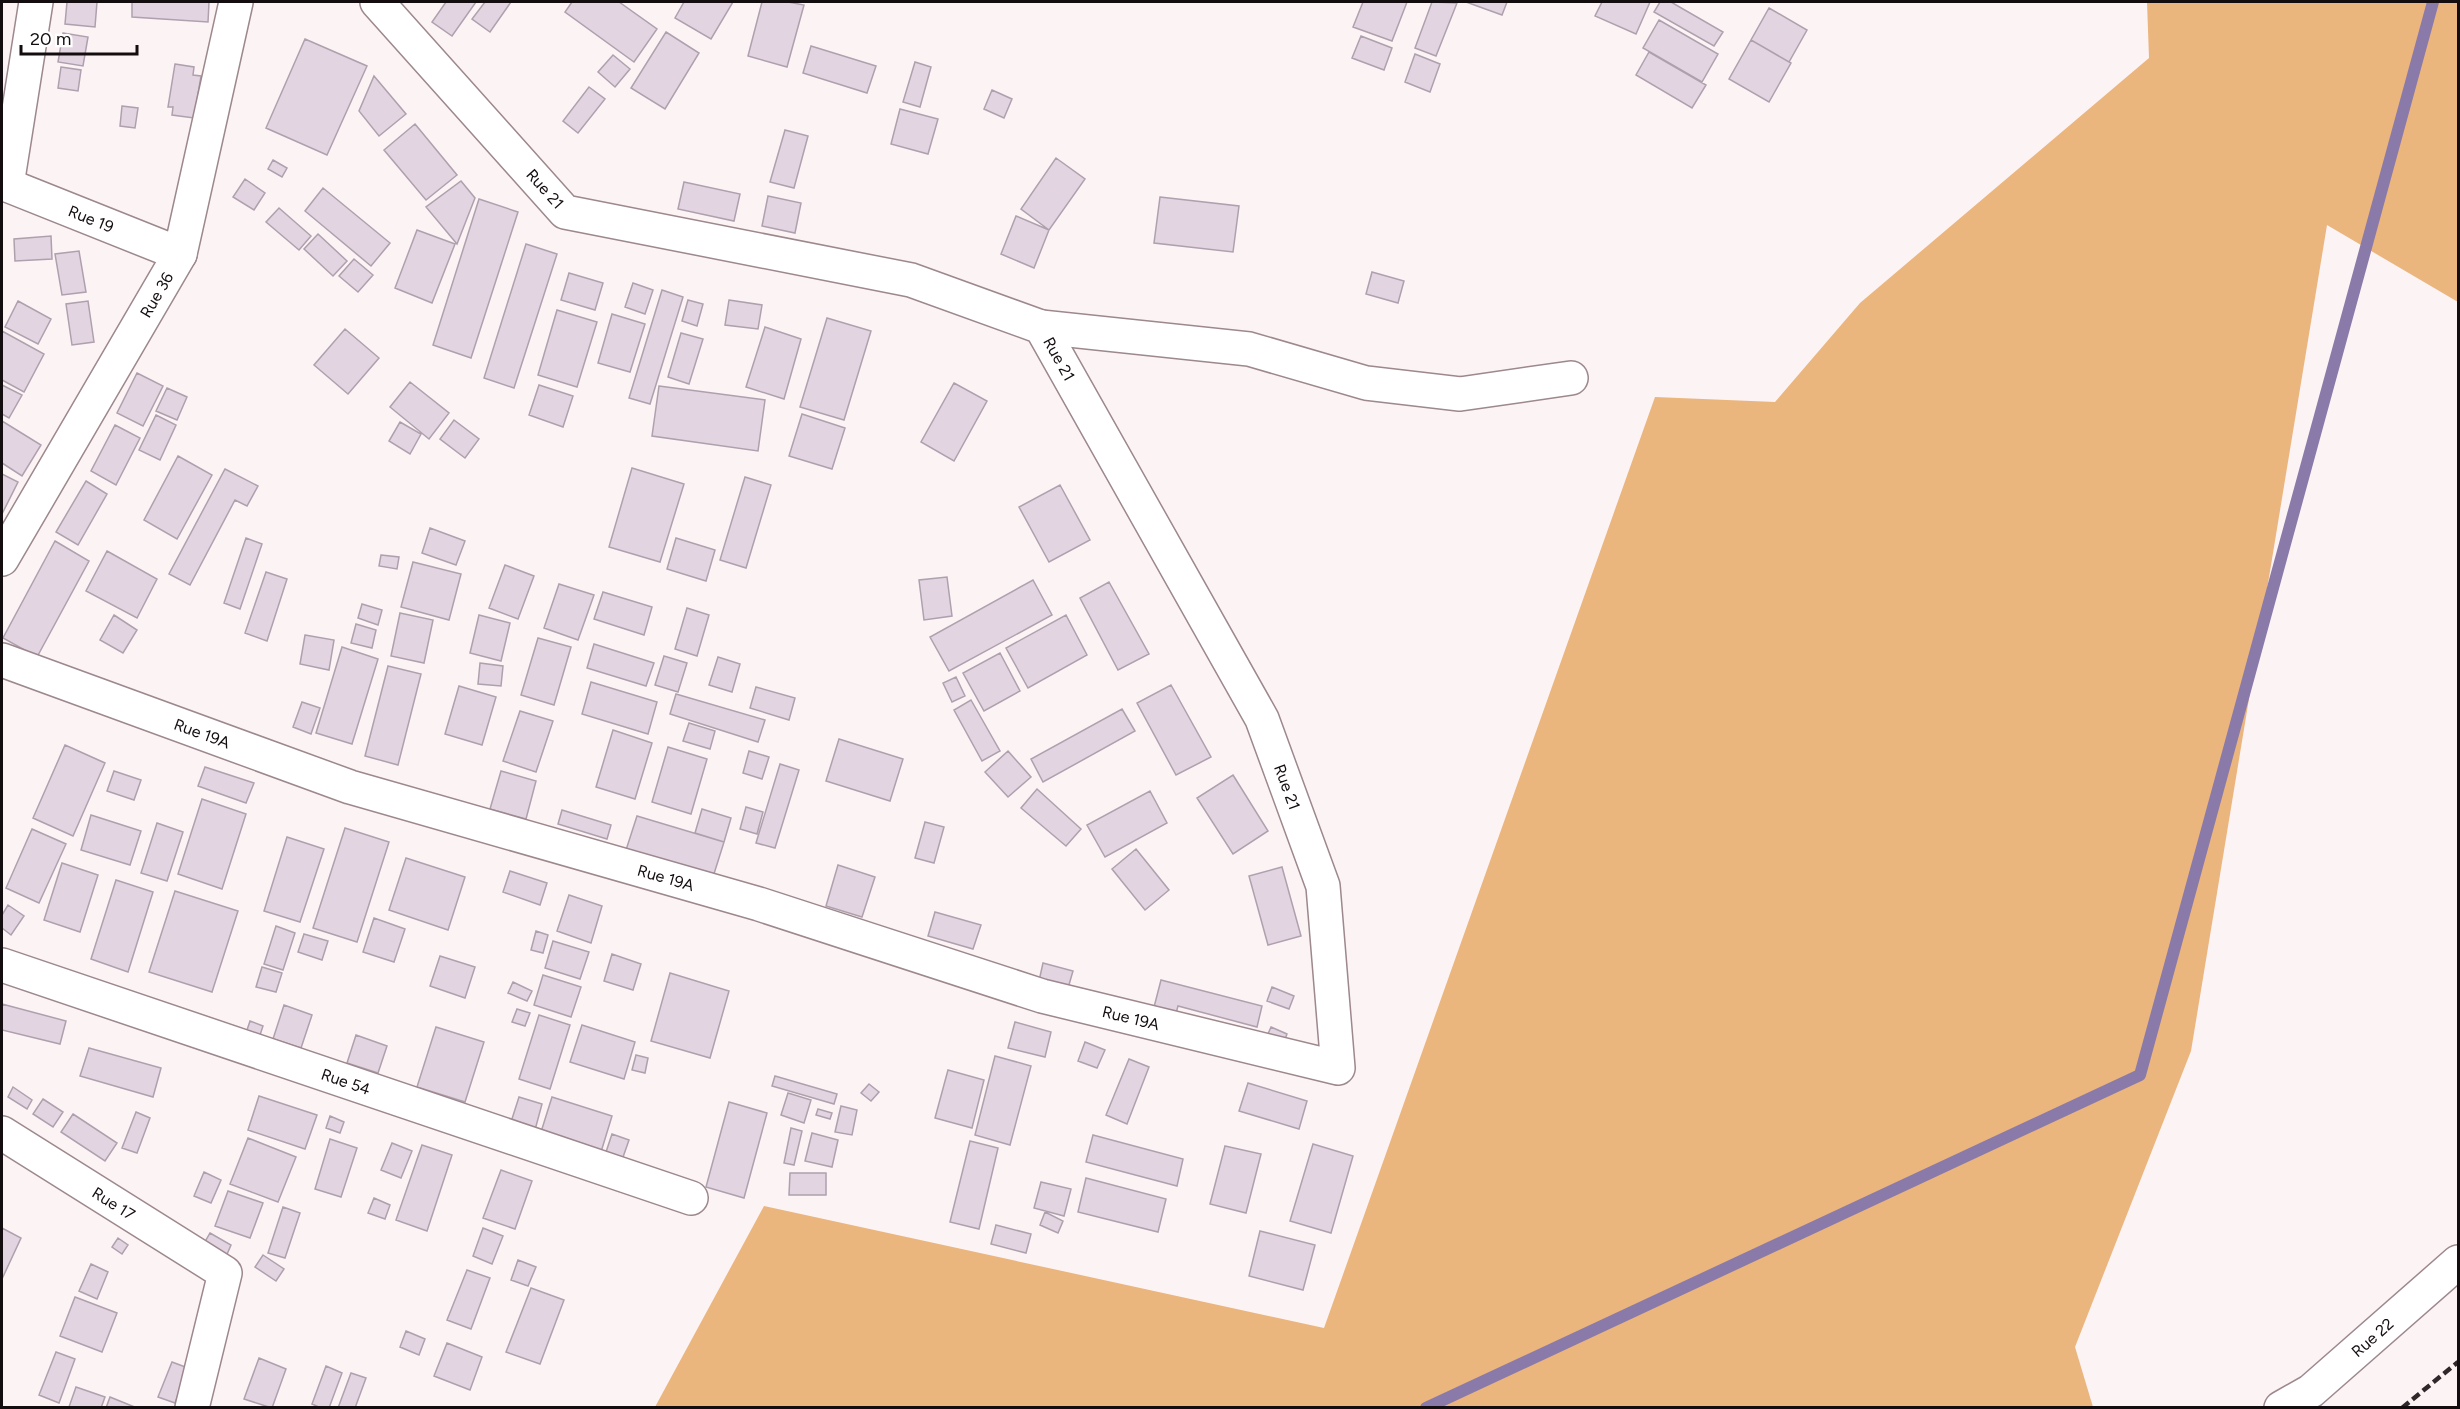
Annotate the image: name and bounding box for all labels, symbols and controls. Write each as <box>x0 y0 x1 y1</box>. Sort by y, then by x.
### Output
scale bar <box>21 18 136 56</box>
text: 20 m <box>30 28 71 50</box>
street label: Rue 21 <box>522 165 568 213</box>
street label: Rue 19 <box>66 201 117 236</box>
street label: Rue 36 <box>136 269 177 321</box>
street label: Rue 21 <box>1039 334 1079 384</box>
street label: Rue 19A <box>172 714 233 752</box>
street label: Rue 21 <box>1270 762 1304 812</box>
street label: Rue 19A <box>635 860 697 895</box>
street label: Rue 19A <box>1100 1002 1162 1034</box>
street label: Rue 54 <box>319 1064 373 1098</box>
street label: Rue 17 <box>89 1183 139 1224</box>
street label: Rue 22 <box>2347 1314 2397 1361</box>

